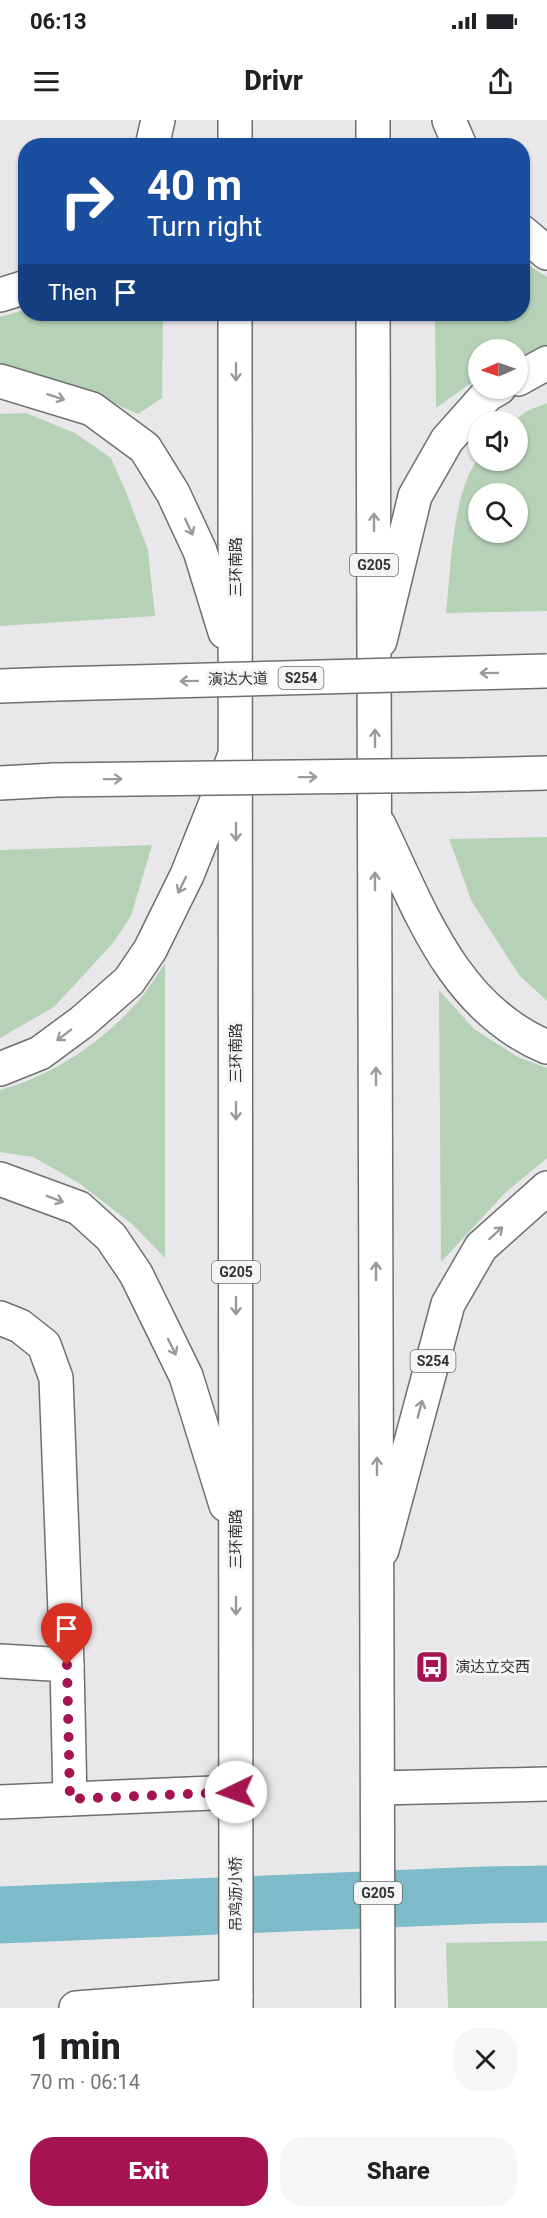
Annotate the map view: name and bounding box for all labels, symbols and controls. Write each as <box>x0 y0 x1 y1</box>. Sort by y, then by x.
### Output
text: 06:13 <box>30 9 87 34</box>
icon: menu <box>30 65 63 98</box>
text: Drivr <box>244 65 303 97</box>
icon: share <box>484 65 517 98</box>
text: 40 m <box>147 161 242 210</box>
icon: right <box>48 162 126 240</box>
text: Turn right <box>147 211 262 243</box>
icon: arrive <box>109 276 142 309</box>
text: Then <box>48 280 97 305</box>
north arrow <box>468 339 528 399</box>
map controls <box>468 339 528 543</box>
one-way arrow <box>230 361 242 381</box>
one-way arrow <box>46 392 65 403</box>
button: sound <box>468 411 528 471</box>
button: search <box>468 483 528 543</box>
one-way arrow <box>368 512 380 532</box>
one-way arrow <box>184 518 196 536</box>
street label: 三环南路 <box>227 537 245 597</box>
road number: G205 <box>350 554 398 576</box>
road number: S254 <box>278 667 324 689</box>
one-way arrow <box>479 667 499 678</box>
street label: 演达大道 <box>208 669 268 689</box>
one-way arrow <box>179 675 199 686</box>
one-way arrow <box>369 728 381 748</box>
one-way arrow <box>298 771 318 783</box>
one-way arrow <box>103 773 123 785</box>
one-way arrow <box>230 822 242 842</box>
one-way arrow <box>369 872 381 892</box>
one-way arrow <box>176 875 188 893</box>
street label: 三环南路 <box>227 1023 245 1083</box>
one-way arrow <box>56 1029 72 1041</box>
one-way arrow <box>370 1067 382 1087</box>
one-way arrow <box>230 1101 242 1121</box>
one-way arrow <box>45 1194 64 1205</box>
one-way arrow <box>488 1226 503 1240</box>
road number: G205 <box>212 1261 260 1283</box>
one-way arrow <box>370 1262 382 1282</box>
one-way arrow <box>230 1296 242 1316</box>
one-way arrow <box>166 1338 178 1356</box>
road number: S254 <box>410 1350 456 1372</box>
one-way arrow <box>415 1400 426 1419</box>
one-way arrow <box>371 1457 383 1477</box>
street label: 三环南路 <box>227 1509 245 1569</box>
one-way arrow <box>230 1596 242 1616</box>
pin <box>41 1603 92 1665</box>
icon: arrive <box>50 1612 83 1645</box>
bus stop icon: 演达立交西 <box>414 1649 450 1685</box>
place label: 演达立交西 <box>455 1658 530 1676</box>
position arrow <box>204 1760 268 1824</box>
street label: 吊鸡沥小桥 <box>227 1856 245 1932</box>
road number: G205 <box>354 1882 402 1904</box>
text: 1 min <box>30 2026 121 2068</box>
button: close <box>454 2028 517 2091</box>
text: 70 m · 06:14 <box>30 2070 140 2094</box>
button: Exit <box>30 2137 268 2206</box>
button: Share <box>280 2137 517 2206</box>

